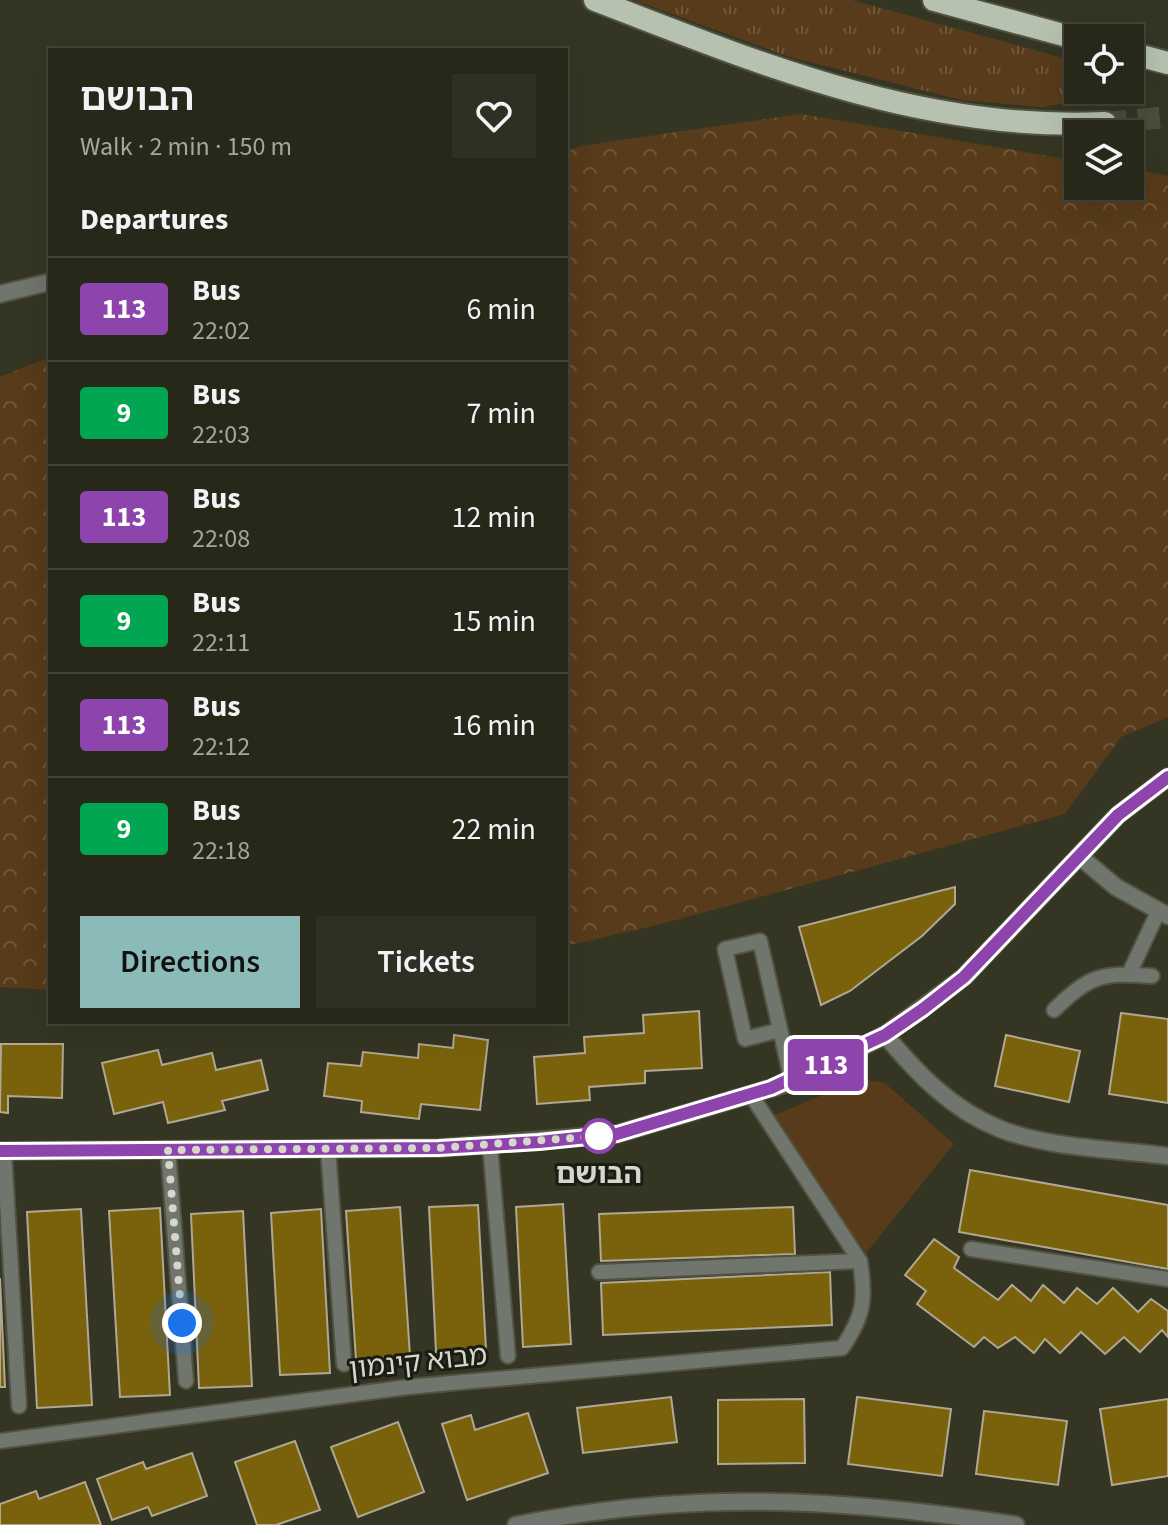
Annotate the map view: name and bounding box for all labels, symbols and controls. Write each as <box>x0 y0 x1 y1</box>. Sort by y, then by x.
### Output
map controls <box>1064 24 1144 200</box>
button: locate <box>1064 24 1144 104</box>
text: הבושם <box>80 71 194 125</box>
button: heart <box>452 74 536 158</box>
button: layers <box>1064 120 1144 200</box>
text: Walk · 2 min · 150 m <box>80 128 292 165</box>
text: Departures <box>80 198 228 241</box>
text: Bus <box>192 269 240 312</box>
text: 6 min <box>466 288 536 331</box>
text: 113 <box>102 289 146 329</box>
text: 22:02 <box>192 312 250 349</box>
text: Bus <box>192 373 240 416</box>
text: 7 min <box>466 392 536 435</box>
text: 9 <box>117 393 131 433</box>
text: 22:03 <box>192 416 250 453</box>
text: Bus <box>192 477 240 520</box>
text: 12 min <box>452 496 536 539</box>
text: 113 <box>102 497 146 537</box>
text: 22:08 <box>192 520 250 557</box>
text: Bus <box>192 581 240 624</box>
text: 15 min <box>452 600 536 643</box>
text: 9 <box>117 601 131 641</box>
text: 22:11 <box>192 624 250 661</box>
text: Bus <box>192 685 240 728</box>
text: 16 min <box>452 704 536 747</box>
text: 113 <box>102 705 146 745</box>
text: 22:12 <box>192 728 250 765</box>
text: Bus <box>192 789 240 832</box>
text: 22 min <box>452 808 536 851</box>
text: 9 <box>117 809 131 849</box>
text: 22:18 <box>192 832 250 869</box>
button: Directions <box>80 916 300 1008</box>
button: Tickets <box>316 916 536 1008</box>
line badge: 113 <box>780 1039 872 1091</box>
text: 113 <box>804 1045 848 1085</box>
marker: הבושם <box>582 1119 616 1153</box>
place label: הבושם <box>556 1154 642 1194</box>
your location <box>162 1303 202 1343</box>
street label: מבוא קינמון <box>347 1335 489 1389</box>

